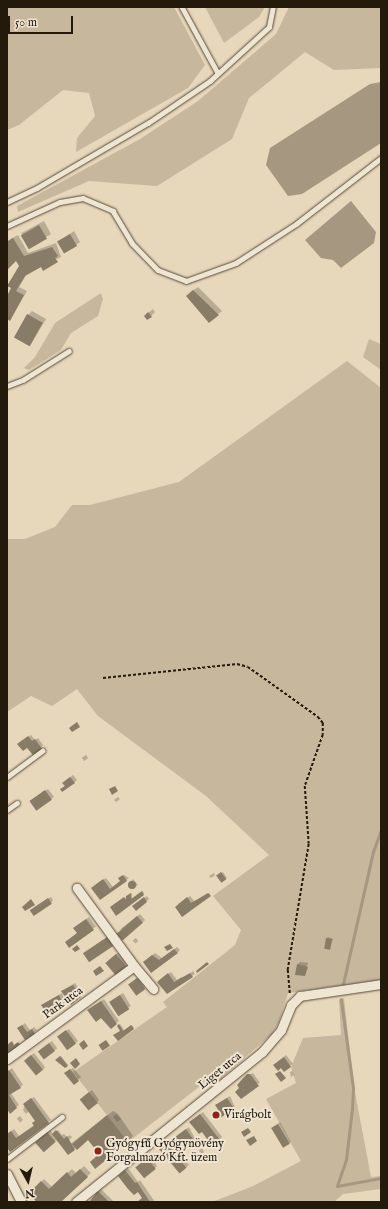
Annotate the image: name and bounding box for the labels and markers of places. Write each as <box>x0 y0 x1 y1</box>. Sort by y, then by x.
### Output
place label: Virágbolt <box>224 1108 271 1122</box>
marker: Virágbolt <box>211 1110 221 1120</box>
place label: Gyógyfű Gyógynövény Forgalmazó Kft. üzem <box>106 1137 224 1165</box>
marker: Gyógyfű Gyógynövény Forgalmazó Kft. üzem <box>93 1146 103 1156</box>

